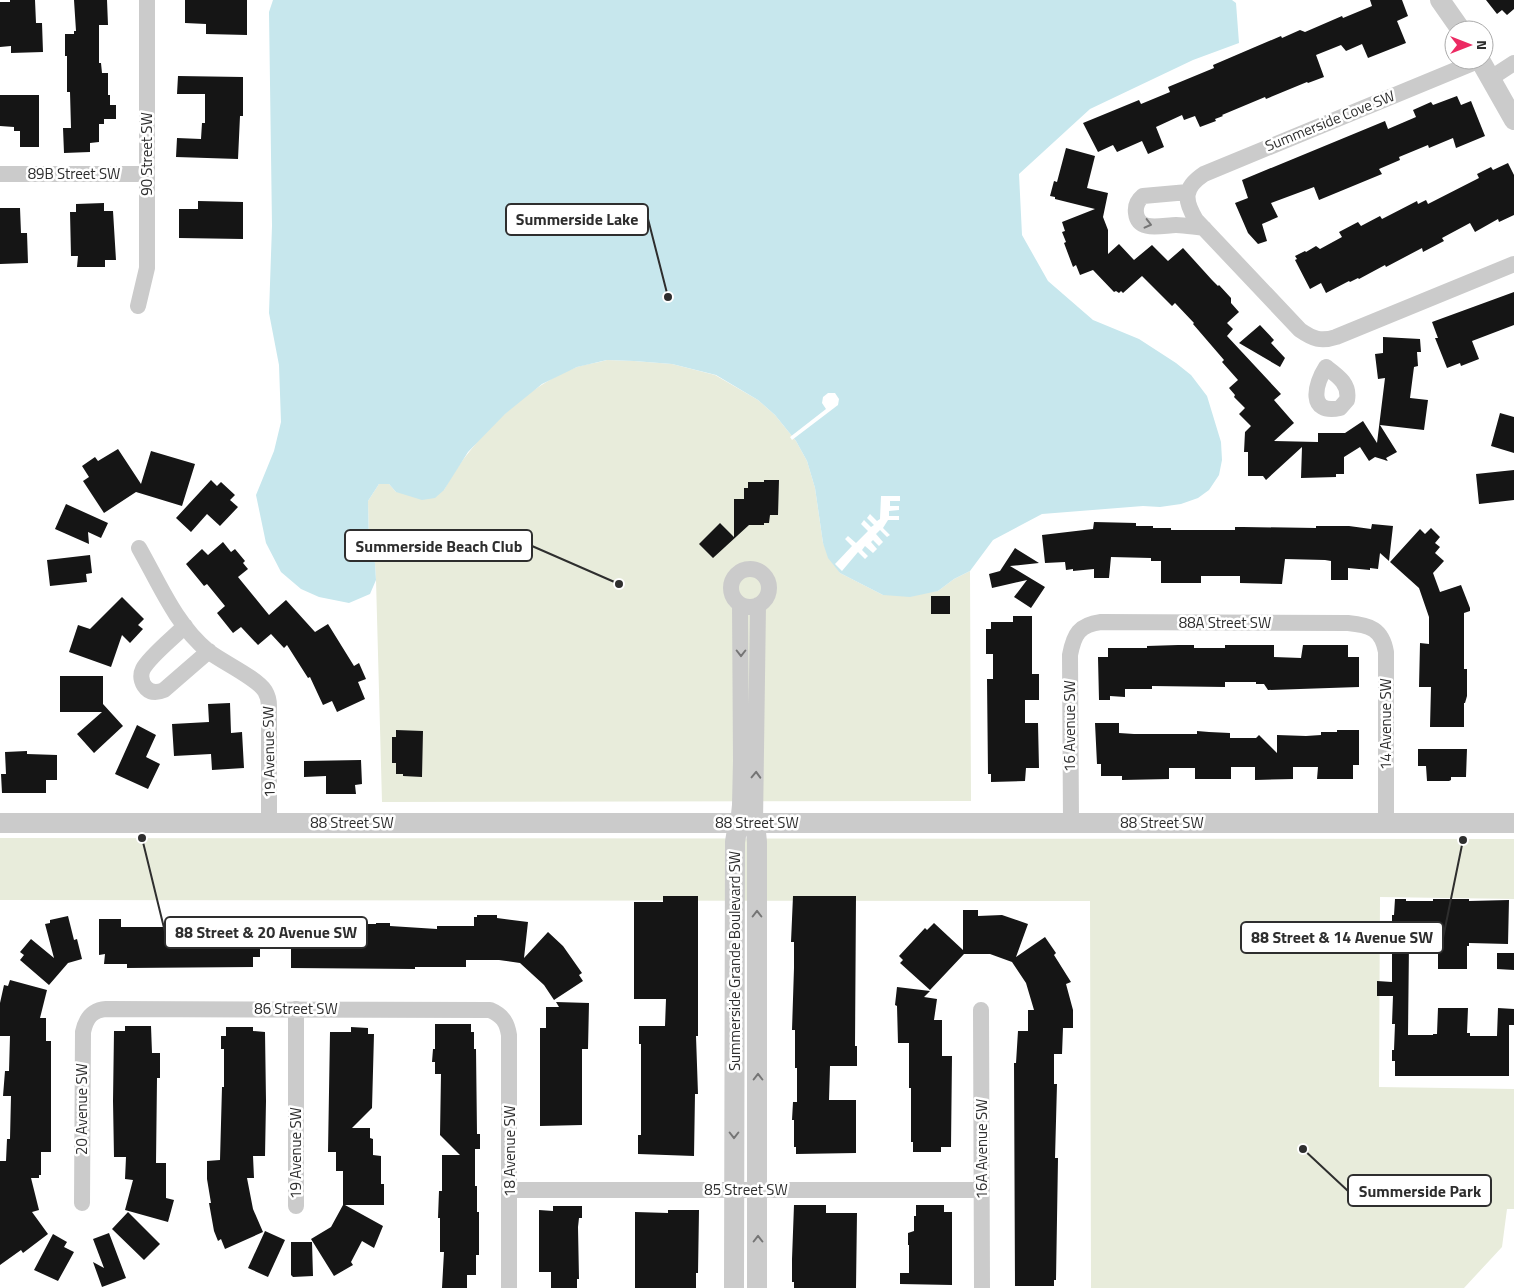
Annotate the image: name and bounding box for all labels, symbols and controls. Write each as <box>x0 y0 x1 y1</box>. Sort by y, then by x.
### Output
north arrow <box>1444 20 1494 70</box>
text: N <box>1472 40 1493 50</box>
street label: Summerside Cove SW <box>1261 84 1398 157</box>
street label: 90 Street SW <box>135 112 158 196</box>
street label: 89B Street SW <box>28 162 120 185</box>
callout: Summerside Lake <box>506 204 648 235</box>
text: Summerside Lake <box>516 207 638 231</box>
one-way arrow <box>1144 218 1152 229</box>
callout: Summerside Beach Club <box>345 530 532 561</box>
text: Summerside Beach Club <box>356 534 523 558</box>
street label: 88A Street SW <box>1179 611 1271 634</box>
one-way arrow <box>736 650 746 658</box>
street label: 14 Avenue SW <box>1374 678 1397 770</box>
street label: 16 Avenue SW <box>1058 680 1081 772</box>
street label: 19 Avenue SW <box>256 706 281 798</box>
one-way arrow <box>751 770 762 778</box>
street label: 88 Street SW <box>310 811 394 834</box>
street label: 88 Street SW <box>715 811 799 834</box>
street label: 88 Street SW <box>1120 811 1204 834</box>
street label: Summerside Grande Boulevard SW <box>723 851 746 1071</box>
one-way arrow <box>752 910 762 918</box>
callout: 88 Street & 20 Avenue SW <box>165 917 367 948</box>
text: 88 Street & 20 Avenue SW <box>175 920 357 944</box>
callout: 88 Street & 14 Avenue SW <box>1241 922 1443 953</box>
text: 88 Street & 14 Avenue SW <box>1251 925 1433 949</box>
street label: 86 Street SW <box>254 997 338 1020</box>
street label: 20 Avenue SW <box>70 1063 93 1155</box>
one-way arrow <box>753 1073 763 1080</box>
street label: 16A Avenue SW <box>970 1099 993 1199</box>
street label: 18 Avenue SW <box>498 1105 521 1197</box>
street label: 19 Avenue SW <box>284 1107 307 1199</box>
one-way arrow <box>729 1131 739 1139</box>
callout: Summerside Park <box>1348 1175 1491 1206</box>
street label: 85 Street SW <box>704 1178 788 1201</box>
text: Summerside Park <box>1359 1179 1482 1203</box>
one-way arrow <box>753 1235 763 1243</box>

